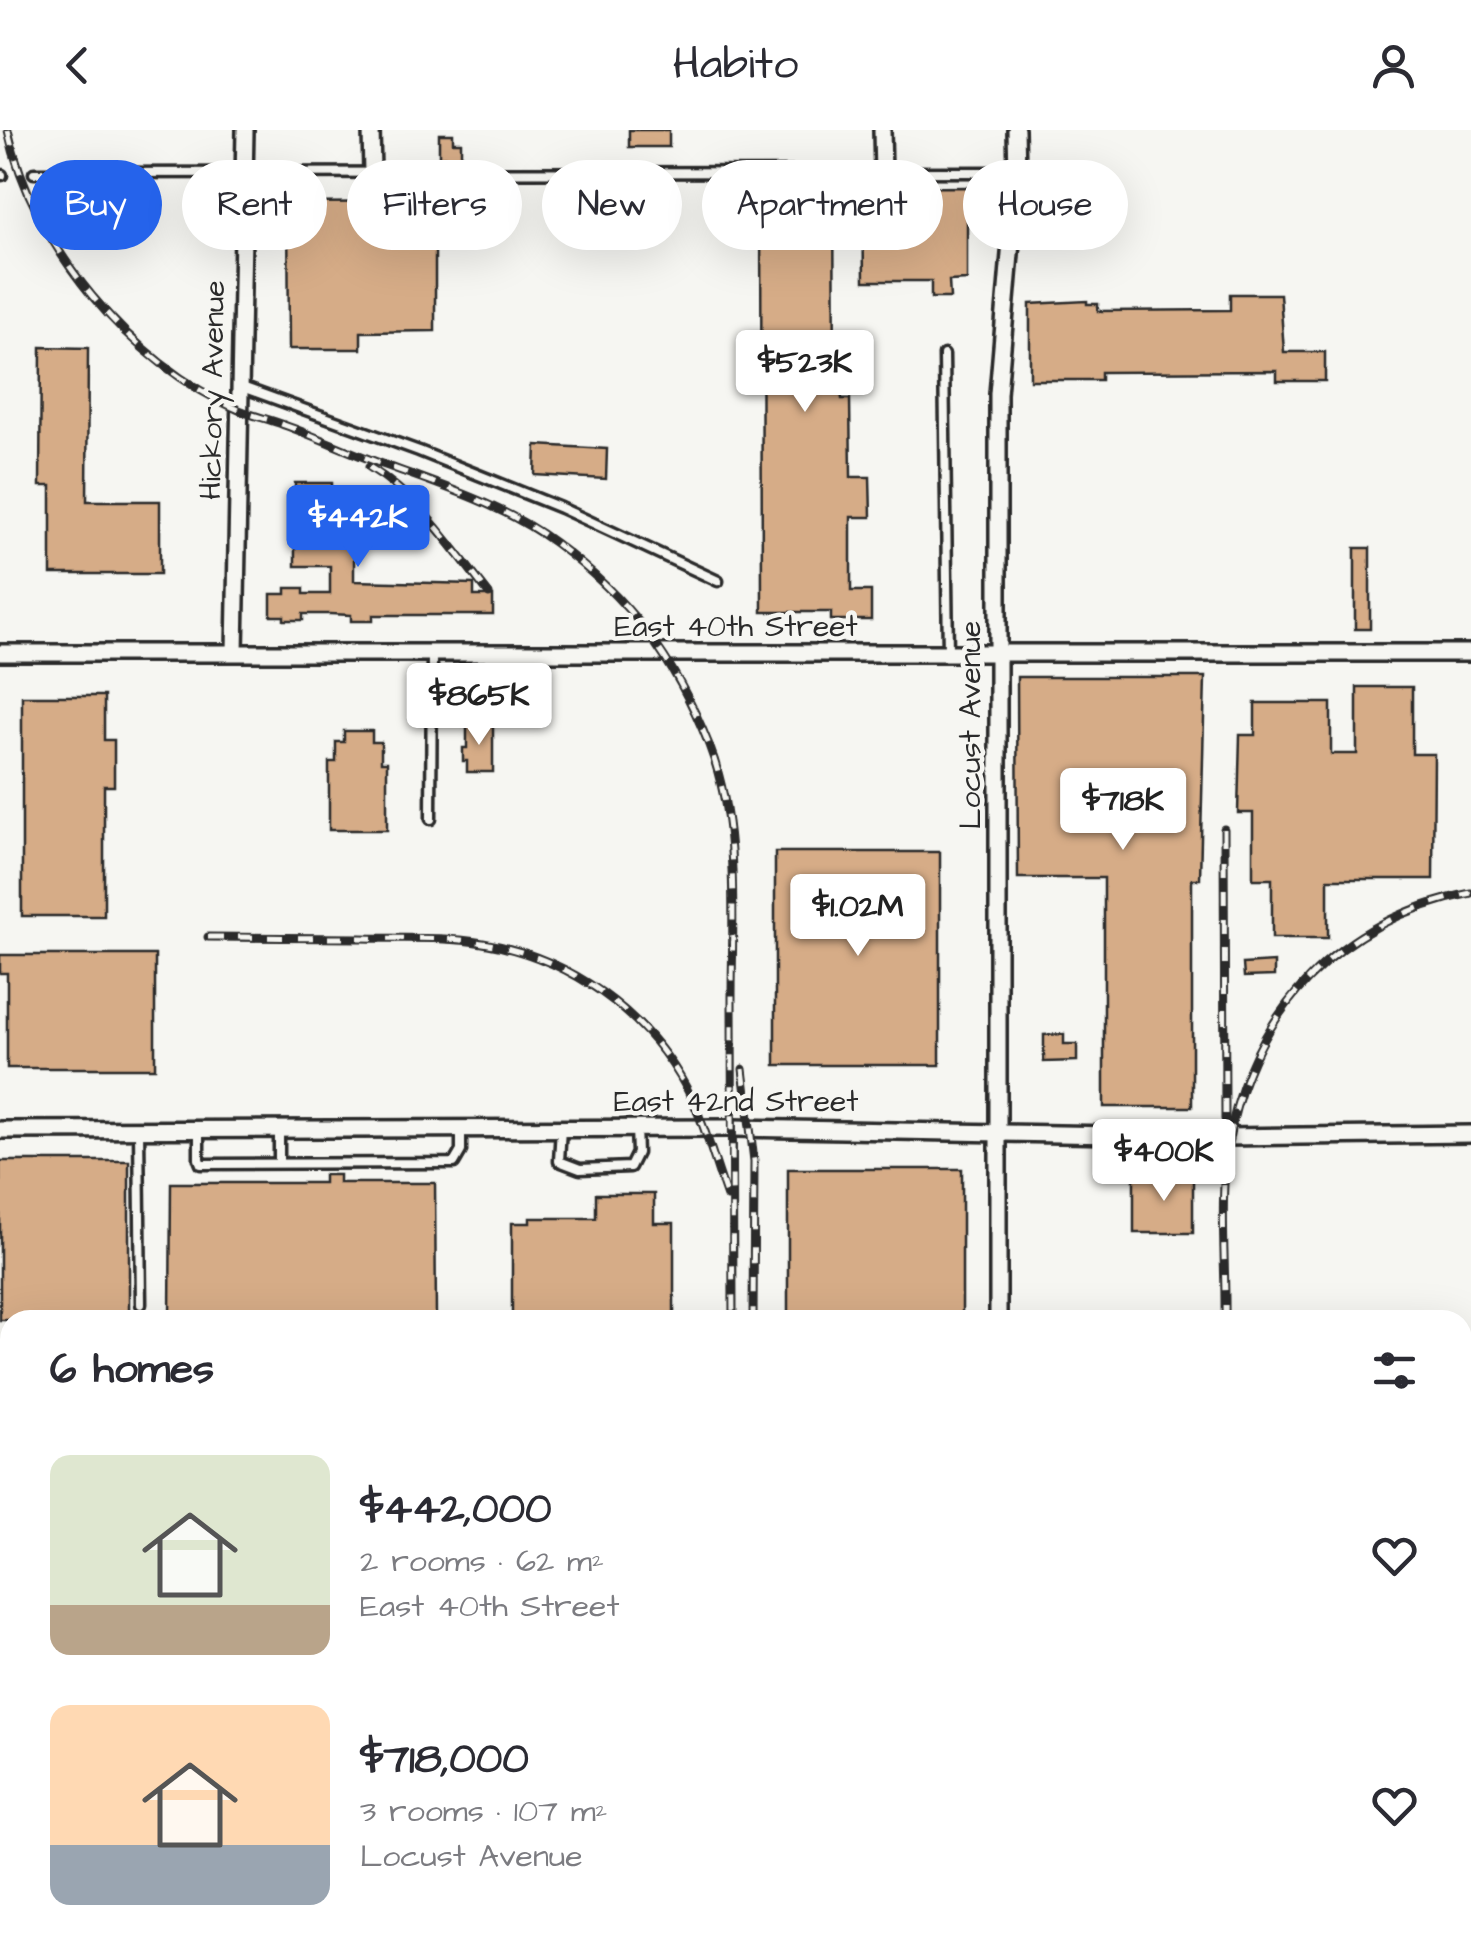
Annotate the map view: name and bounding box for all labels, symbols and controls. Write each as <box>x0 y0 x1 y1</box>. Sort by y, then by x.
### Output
text: Habito <box>673 34 798 96</box>
icon: back <box>50 38 105 93</box>
icon: person <box>1366 38 1421 93</box>
chip: Buy <box>30 160 162 250</box>
chip: Rent <box>182 160 327 250</box>
chip: Filters <box>347 160 522 250</box>
chip: New <box>542 160 682 250</box>
chip: Apartment <box>702 160 943 250</box>
chip: House <box>963 160 1128 250</box>
street label: Hickory Avenue <box>190 280 237 500</box>
pin: $523K <box>735 330 875 415</box>
text: $523K <box>758 340 852 385</box>
pin: $442K <box>288 485 428 570</box>
text: $442K <box>308 495 408 540</box>
street label: East 40th Street <box>614 606 858 648</box>
street label: Locust Avenue <box>950 621 992 829</box>
pin: $865K <box>409 663 549 748</box>
text: $865K <box>429 673 529 718</box>
pin: $718K <box>1053 768 1193 853</box>
text: $718K <box>1082 778 1164 823</box>
pin: $1.02M <box>777 874 939 959</box>
text: $1.02M <box>812 884 904 929</box>
street label: East 42nd Street <box>614 1081 858 1123</box>
pin: $400K <box>1094 1119 1234 1204</box>
text: $400K <box>1114 1129 1214 1174</box>
text: 6 homes <box>50 1341 214 1399</box>
icon: filters <box>1367 1343 1422 1398</box>
text: $442,000 <box>360 1481 552 1539</box>
icon: home <box>130 1495 250 1615</box>
icon: heart <box>1367 1528 1422 1583</box>
text: 2 rooms · 62 m² <box>360 1539 604 1584</box>
text: East 40th Street <box>360 1584 619 1629</box>
text: $718,000 <box>360 1731 529 1789</box>
icon: home <box>130 1745 250 1865</box>
icon: heart <box>1367 1778 1422 1833</box>
text: 3 rooms · 107 m² <box>360 1789 608 1834</box>
text: Locust Avenue <box>360 1834 582 1879</box>

